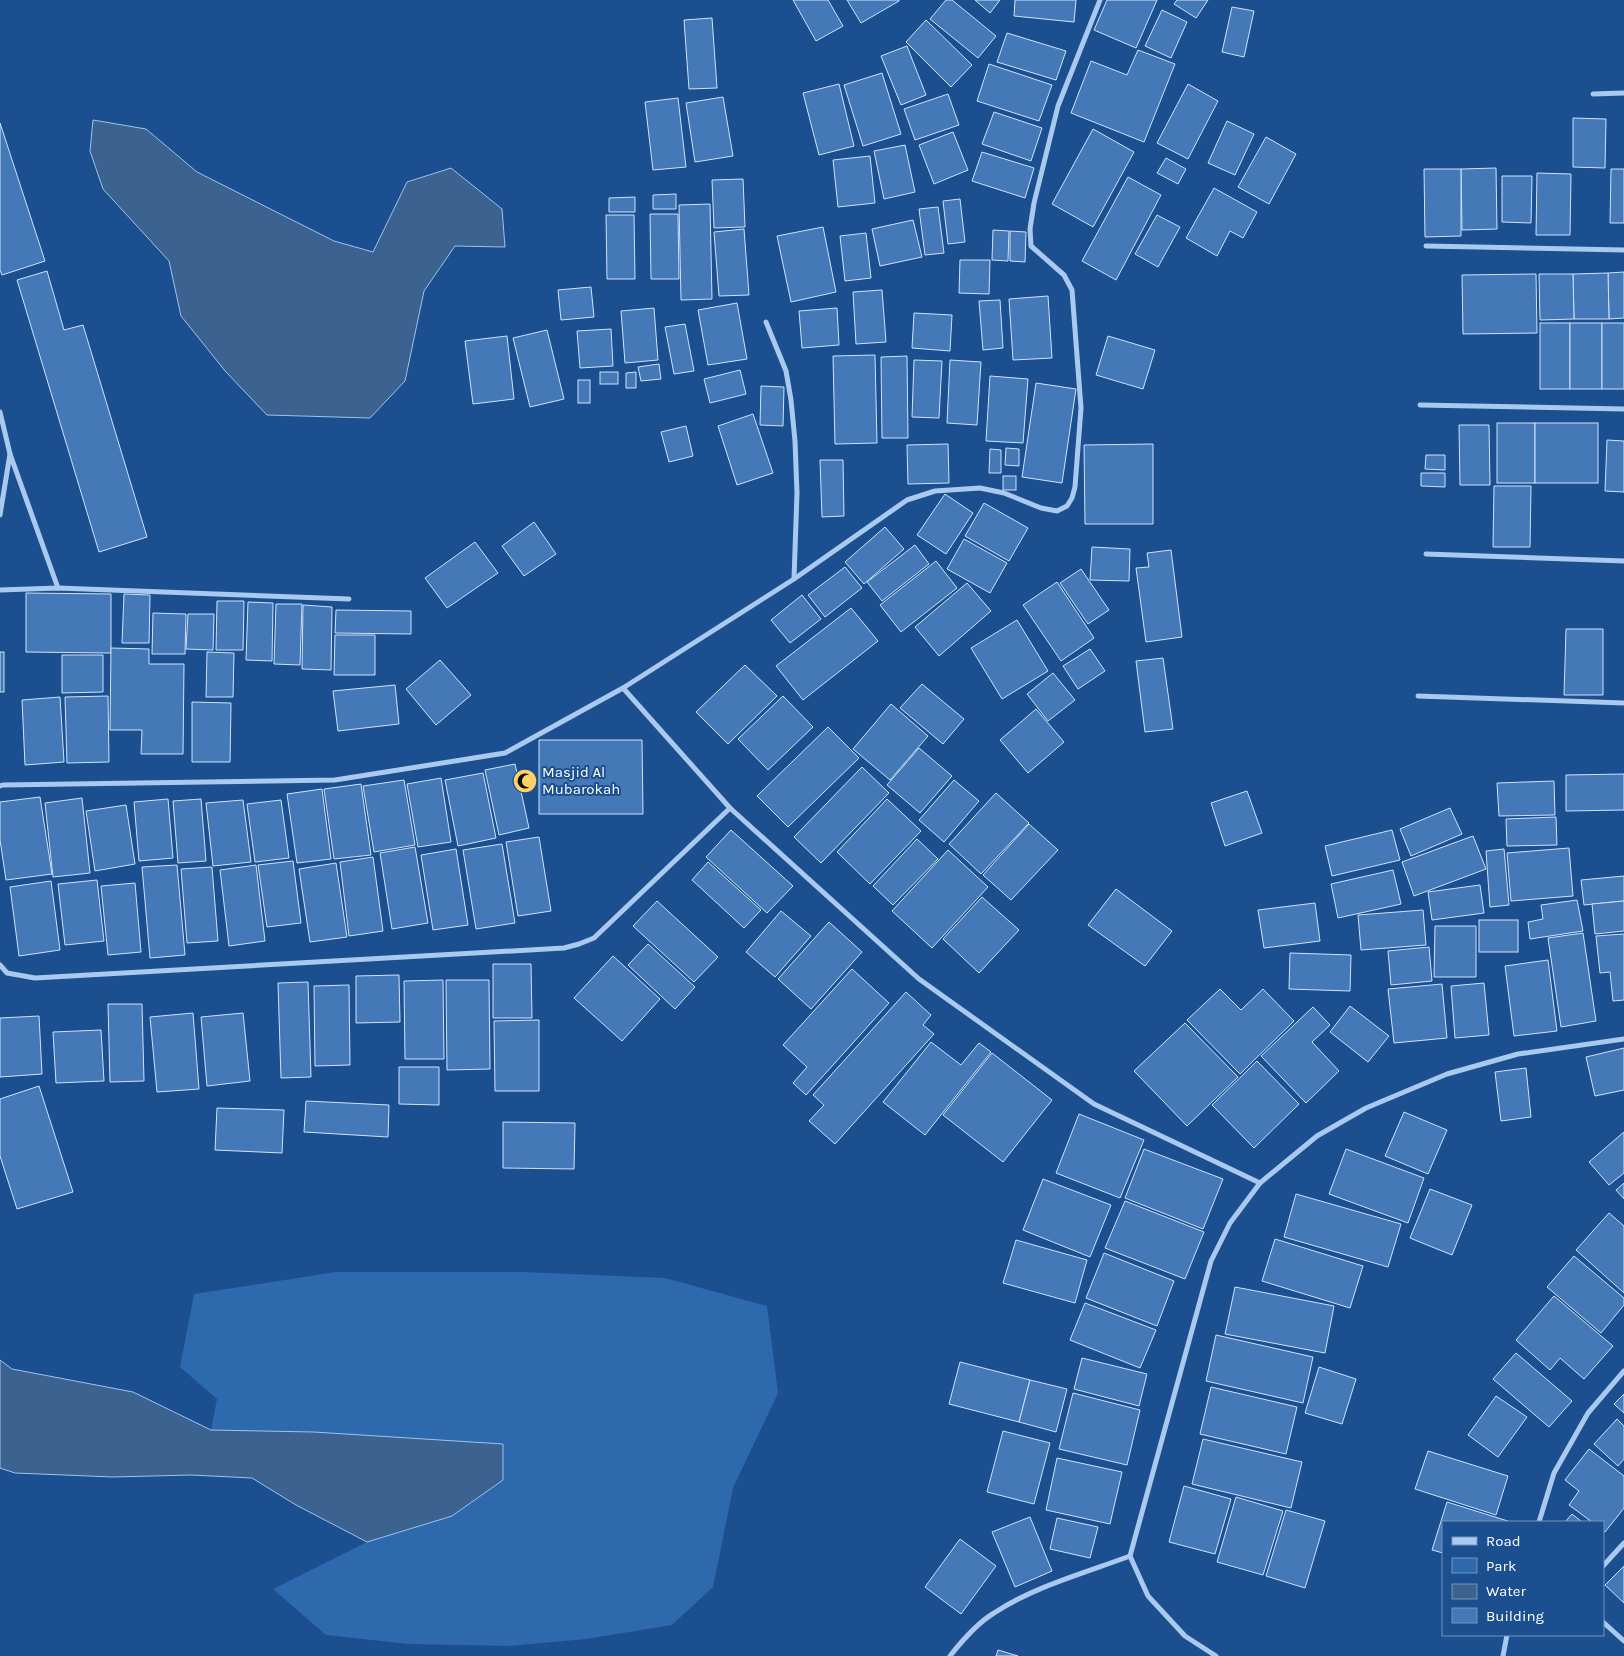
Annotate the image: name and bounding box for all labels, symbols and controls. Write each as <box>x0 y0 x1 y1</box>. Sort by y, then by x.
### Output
place label: Masjid Al Mubarokah <box>542 763 620 798</box>
mosque icon: Masjid Al Mubarokah <box>512 768 538 794</box>
legend <box>1442 1521 1604 1636</box>
text: Road <box>1486 1532 1521 1550</box>
text: Park <box>1486 1557 1516 1575</box>
text: Water <box>1486 1582 1527 1600</box>
text: Building <box>1486 1607 1544 1625</box>

